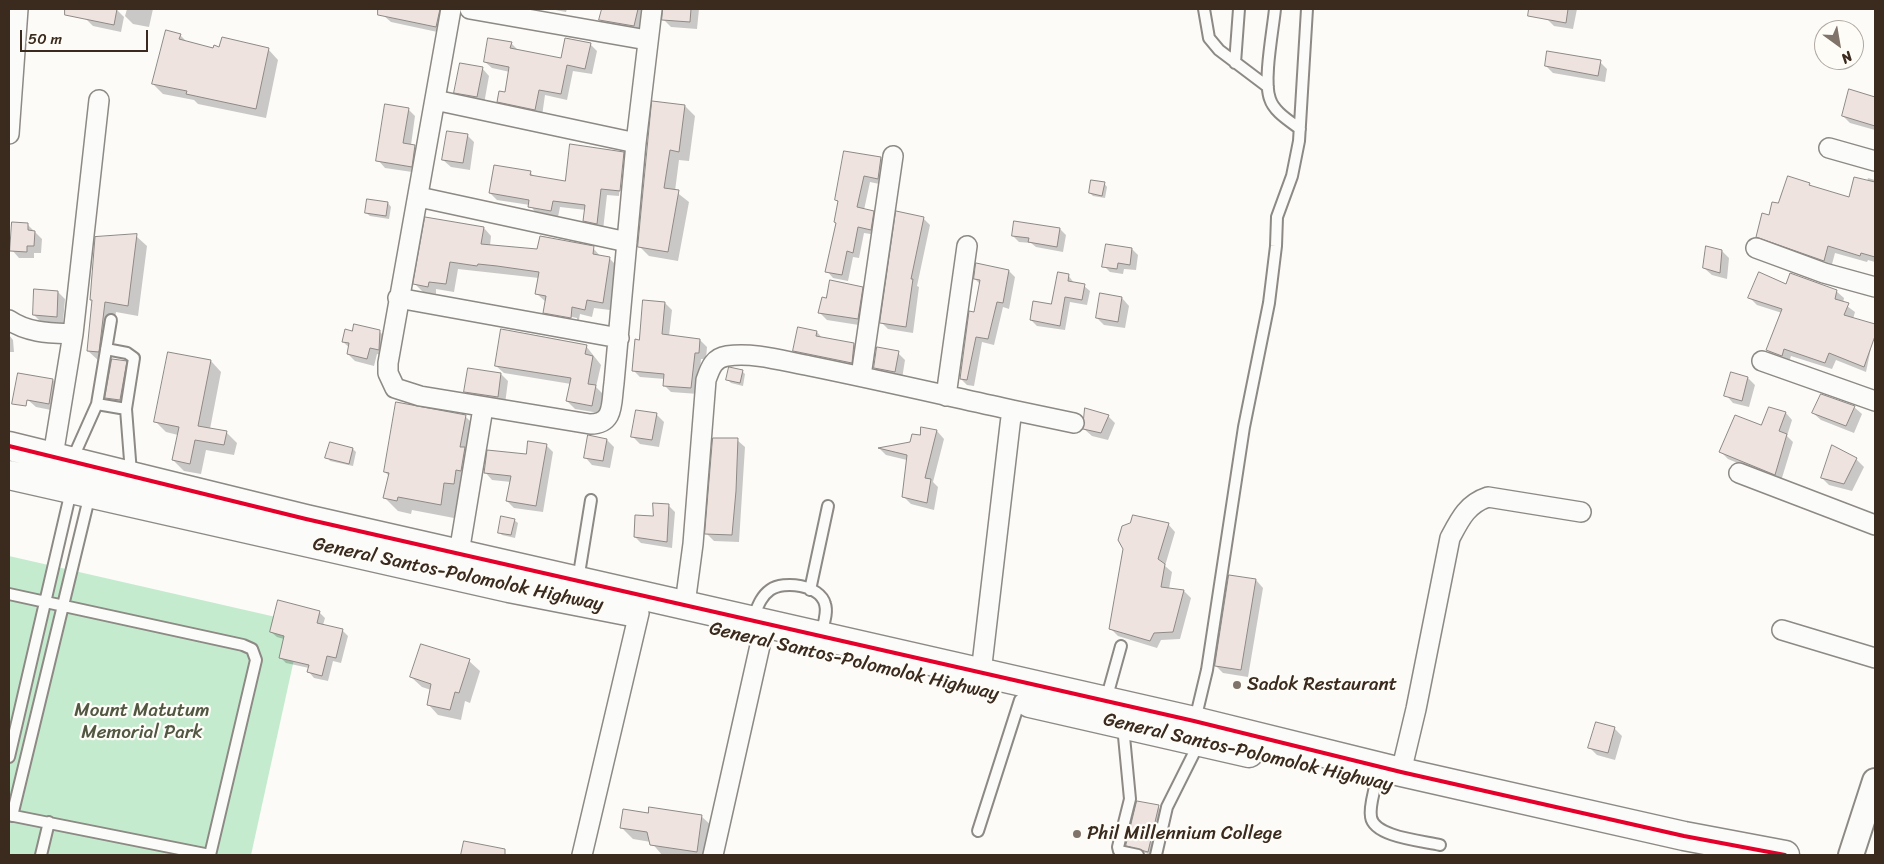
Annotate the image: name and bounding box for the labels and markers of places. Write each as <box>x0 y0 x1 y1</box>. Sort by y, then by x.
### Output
place label: Sadok Restaurant <box>1247 674 1397 696</box>
marker: Sadok Restaurant <box>1231 679 1243 691</box>
place label: Phil Millennium College <box>1087 823 1282 845</box>
marker: Phil Millennium College <box>1071 828 1083 840</box>

